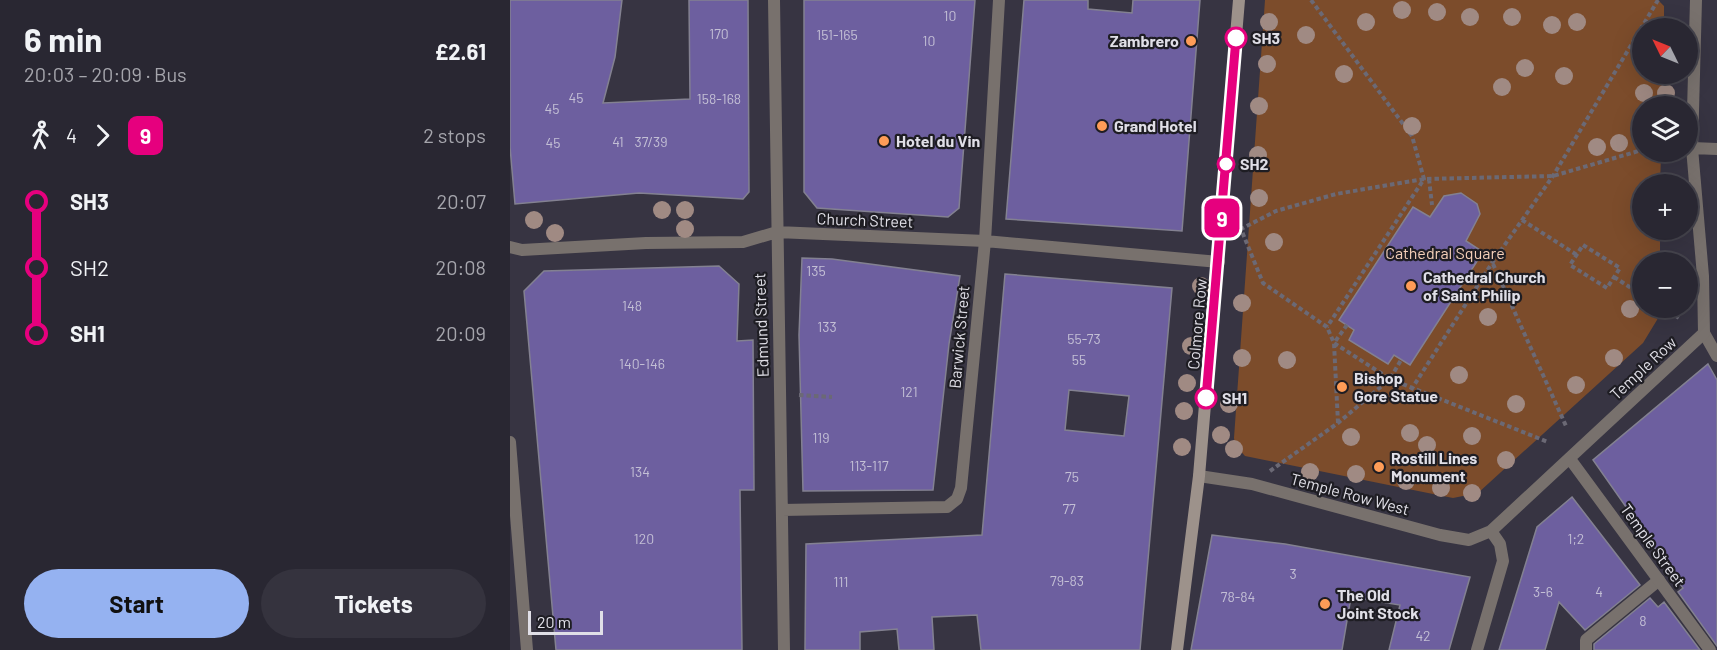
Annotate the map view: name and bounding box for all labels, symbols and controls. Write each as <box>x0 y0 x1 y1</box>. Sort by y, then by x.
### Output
house number: 10 <box>944 7 956 24</box>
north arrow <box>1632 18 1698 84</box>
map controls <box>1632 18 1698 318</box>
text: 6 min <box>24 19 102 59</box>
house number: 170 <box>709 25 729 42</box>
house number: 151-165 <box>816 26 858 43</box>
marker: SH3 <box>1225 27 1247 49</box>
place label: SH3 <box>1252 28 1280 47</box>
place label: Zambrero <box>1110 31 1179 50</box>
house number: 10 <box>923 32 935 49</box>
marker: Zambrero <box>1184 34 1198 48</box>
text: £2.61 <box>435 38 486 64</box>
text: 20:03 – 20:09 · Bus <box>24 62 187 86</box>
house number: 45 <box>569 89 583 106</box>
house number: 158-168 <box>697 90 741 107</box>
button: layers <box>1632 96 1698 162</box>
house number: 45 <box>545 100 559 117</box>
place label: Grand Hotel <box>1114 116 1197 135</box>
icon: walk <box>24 119 57 152</box>
icon: forward <box>86 119 119 152</box>
marker: Grand Hotel <box>1095 119 1109 133</box>
text: 4 <box>66 123 77 147</box>
text: 9 <box>140 123 151 148</box>
text: 2 stops <box>423 123 486 147</box>
place label: Hotel du Vin <box>896 131 980 150</box>
house number: 41 <box>612 133 624 150</box>
house number: 37/39 <box>634 133 668 150</box>
house number: 45 <box>546 134 560 151</box>
marker: Hotel du Vin <box>877 134 891 148</box>
place label: SH2 <box>1240 154 1269 173</box>
marker: SH2 <box>1217 155 1235 173</box>
button: + <box>1632 174 1698 240</box>
text: SH3 <box>70 188 109 214</box>
text: 20:07 <box>436 189 486 213</box>
line badge: 9 <box>1202 198 1242 238</box>
text: 9 <box>1216 206 1228 231</box>
street label: Church Street <box>816 208 914 231</box>
park label: Cathedral Square <box>1385 243 1505 262</box>
button: − <box>1632 252 1698 318</box>
text: SH2 <box>70 254 109 280</box>
text: 20:08 <box>435 255 486 279</box>
house number: 135 <box>806 262 826 279</box>
place label: Cathedral Church of Saint Philip <box>1423 267 1546 304</box>
street label: Edmund Street <box>749 273 772 377</box>
street label: Colmore Row <box>1183 277 1210 370</box>
marker: Cathedral Church of Saint Philip <box>1404 279 1418 293</box>
street label: Barwick Street <box>945 285 972 389</box>
house number: 148 <box>622 297 642 314</box>
house number: 133 <box>817 318 837 335</box>
text: SH1 <box>70 320 105 346</box>
text: 20:09 <box>435 321 486 345</box>
house number: 55-73 <box>1067 330 1101 347</box>
street label: Temple Row <box>1606 332 1680 403</box>
house number: 55 <box>1072 351 1086 368</box>
house number: 140-146 <box>619 355 665 372</box>
place label: Bishop Gore Statue <box>1354 368 1438 405</box>
marker: Bishop Gore Statue <box>1335 380 1349 394</box>
house number: 121 <box>900 383 918 400</box>
marker: SH1 <box>1195 387 1217 409</box>
place label: SH1 <box>1222 388 1247 407</box>
house number: 119 <box>812 429 830 446</box>
place label: Rostill Lines Monument <box>1391 448 1477 485</box>
house number: 113-117 <box>849 457 889 474</box>
marker: Rostill Lines Monument <box>1372 460 1386 474</box>
house number: 134 <box>630 463 650 480</box>
house number: 75 <box>1065 468 1079 485</box>
street label: Temple Row West <box>1289 469 1412 518</box>
house number: 77 <box>1062 500 1076 517</box>
street label: Temple Street <box>1617 500 1690 590</box>
house number: 120 <box>634 530 654 547</box>
house number: 1;2 <box>1568 530 1584 547</box>
house number: 3 <box>1289 565 1297 582</box>
button: Start <box>24 569 249 638</box>
button: Tickets <box>261 569 486 638</box>
house number: 79-83 <box>1050 572 1084 589</box>
house number: 111 <box>834 573 848 590</box>
house number: 3-6 <box>1533 583 1553 600</box>
house number: 4 <box>1595 583 1603 600</box>
place label: The Old Joint Stock <box>1337 585 1419 622</box>
house number: 78-84 <box>1221 588 1255 605</box>
marker: The Old Joint Stock <box>1318 597 1332 611</box>
scale bar <box>528 608 603 636</box>
text: 20 m <box>537 612 571 631</box>
house number: 8 <box>1639 612 1647 629</box>
house number: 42 <box>1415 627 1431 644</box>

